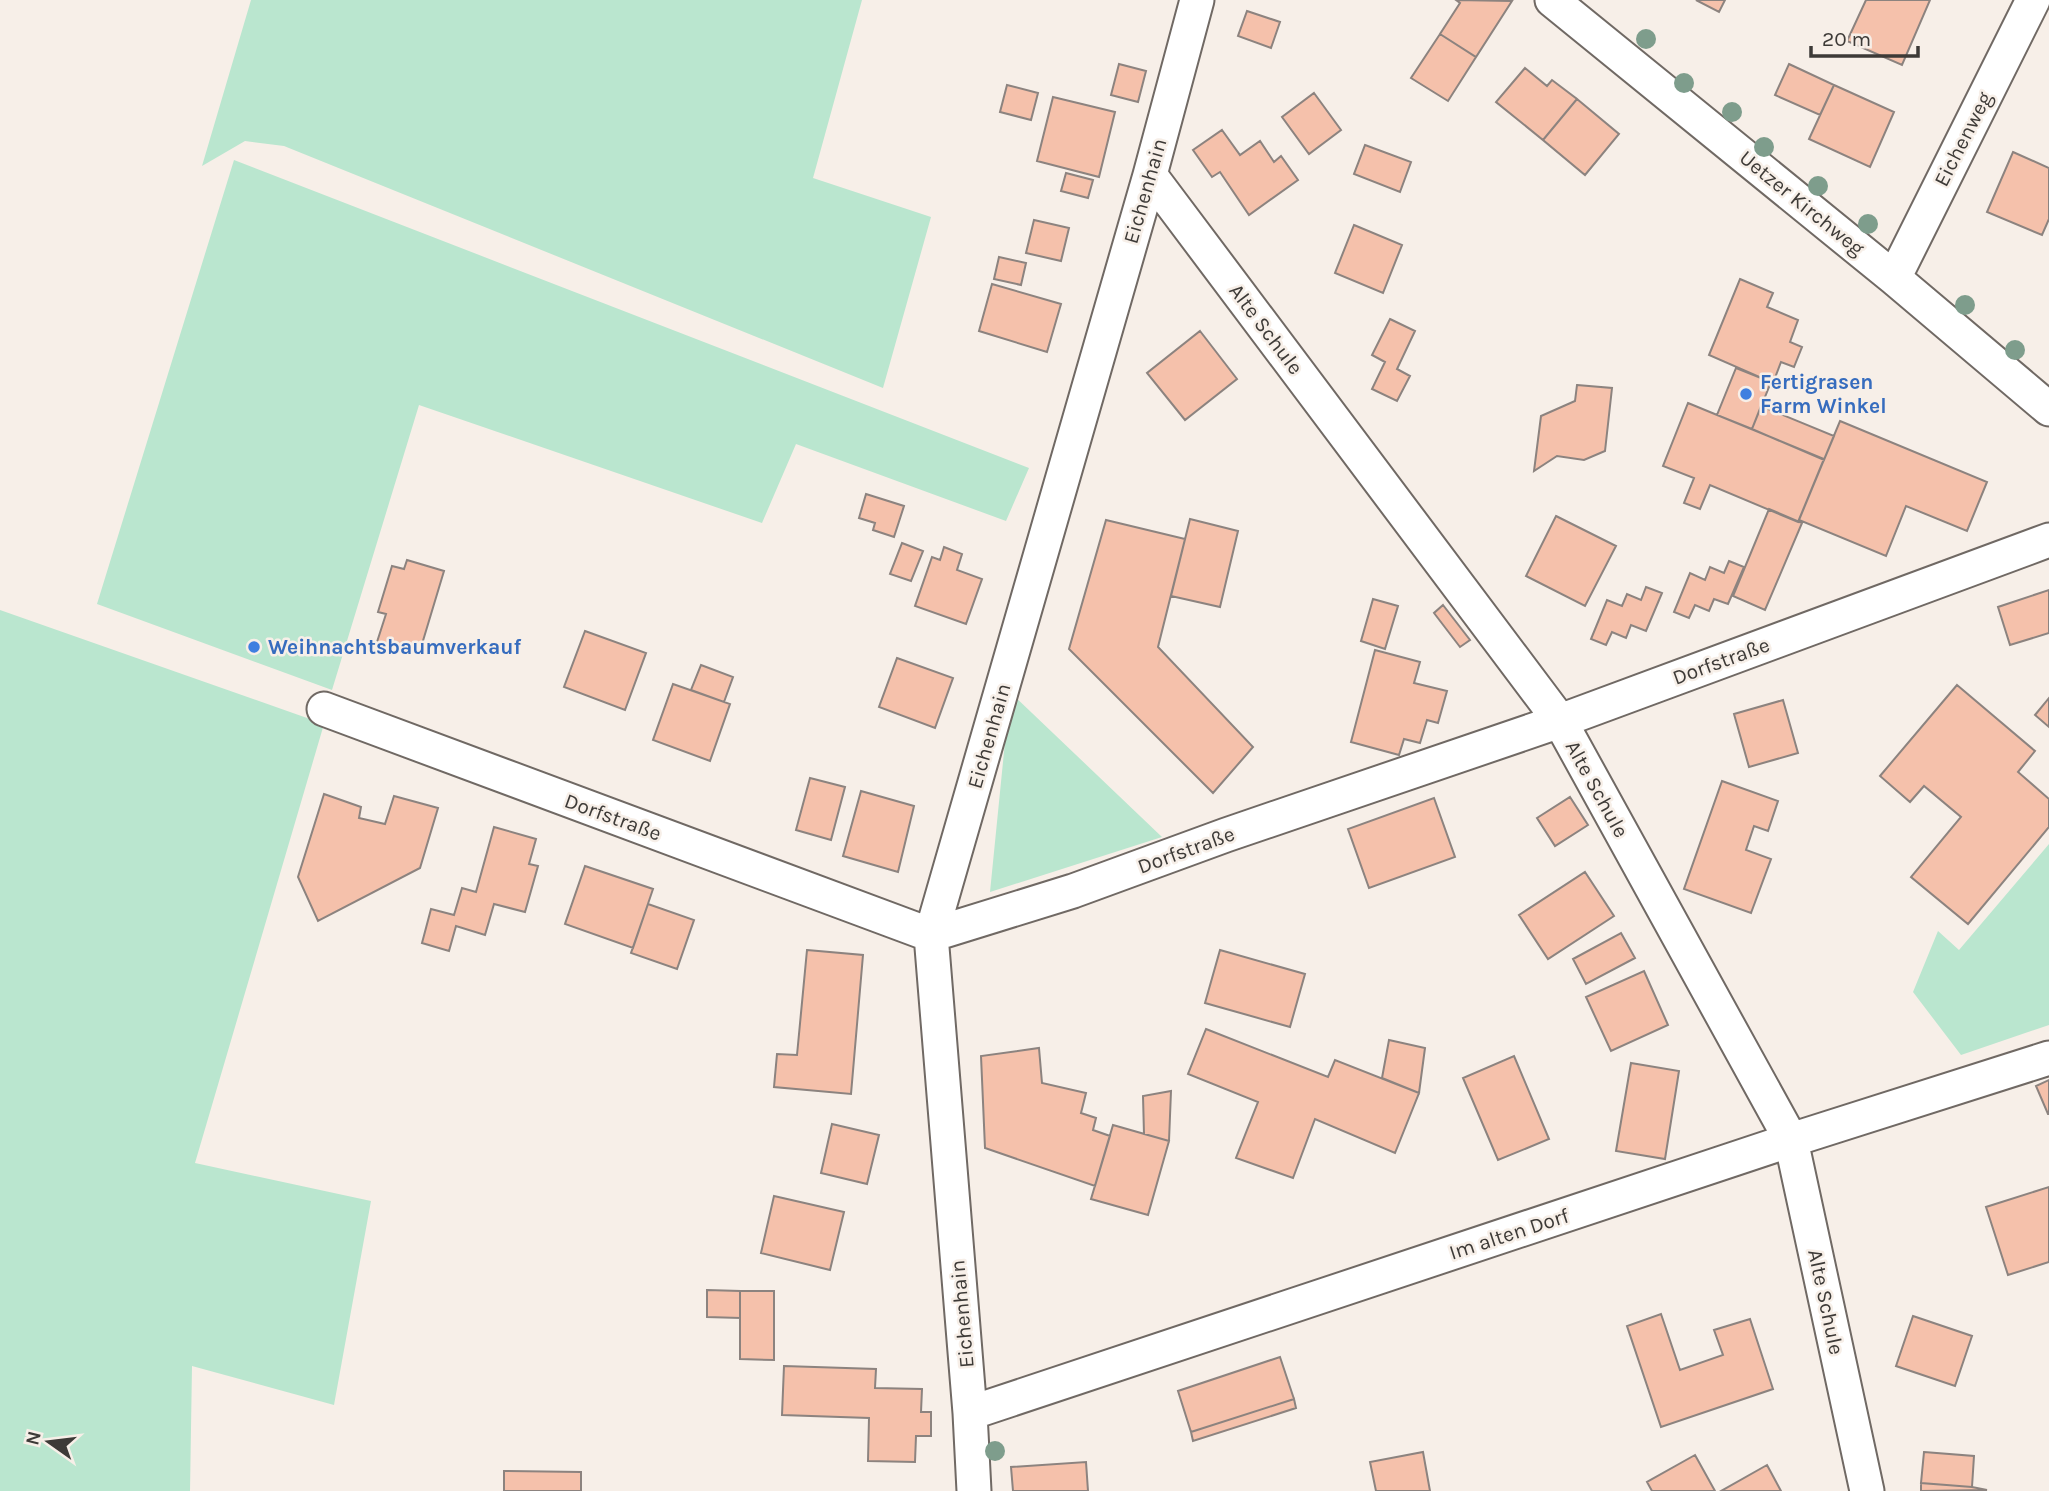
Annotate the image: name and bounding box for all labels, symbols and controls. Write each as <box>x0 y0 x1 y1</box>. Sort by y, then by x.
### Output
scale bar <box>1811 14 1918 58</box>
text: 20 m <box>1822 27 1871 51</box>
street label: Eichenweg <box>1929 88 1997 190</box>
street label: Eichenhain <box>1119 136 1171 246</box>
street label: Uetzer Kirchweg <box>1735 145 1869 261</box>
street label: Alte Schule <box>1224 279 1308 379</box>
place label: Fertigrasen Farm Winkel <box>1760 370 1887 418</box>
marker: Fertigrasen Farm Winkel <box>1738 386 1754 402</box>
street label: Dorfstraße <box>1669 632 1773 690</box>
place label: Weihnachtsbaumverkauf <box>268 635 521 659</box>
marker: Weihnachtsbaumverkauf <box>246 639 262 655</box>
street label: Eichenhain <box>963 681 1015 791</box>
street label: Alte Schule <box>1561 736 1633 842</box>
street label: Dorfstraße <box>561 788 665 846</box>
street label: Dorfstraße <box>1134 821 1238 879</box>
street label: Im alten Dorf <box>1446 1203 1573 1265</box>
street label: Alte Schule <box>1803 1247 1849 1357</box>
street label: Eichenhain <box>945 1259 979 1369</box>
north arrow <box>14 1407 84 1477</box>
text: N <box>21 1429 46 1447</box>

